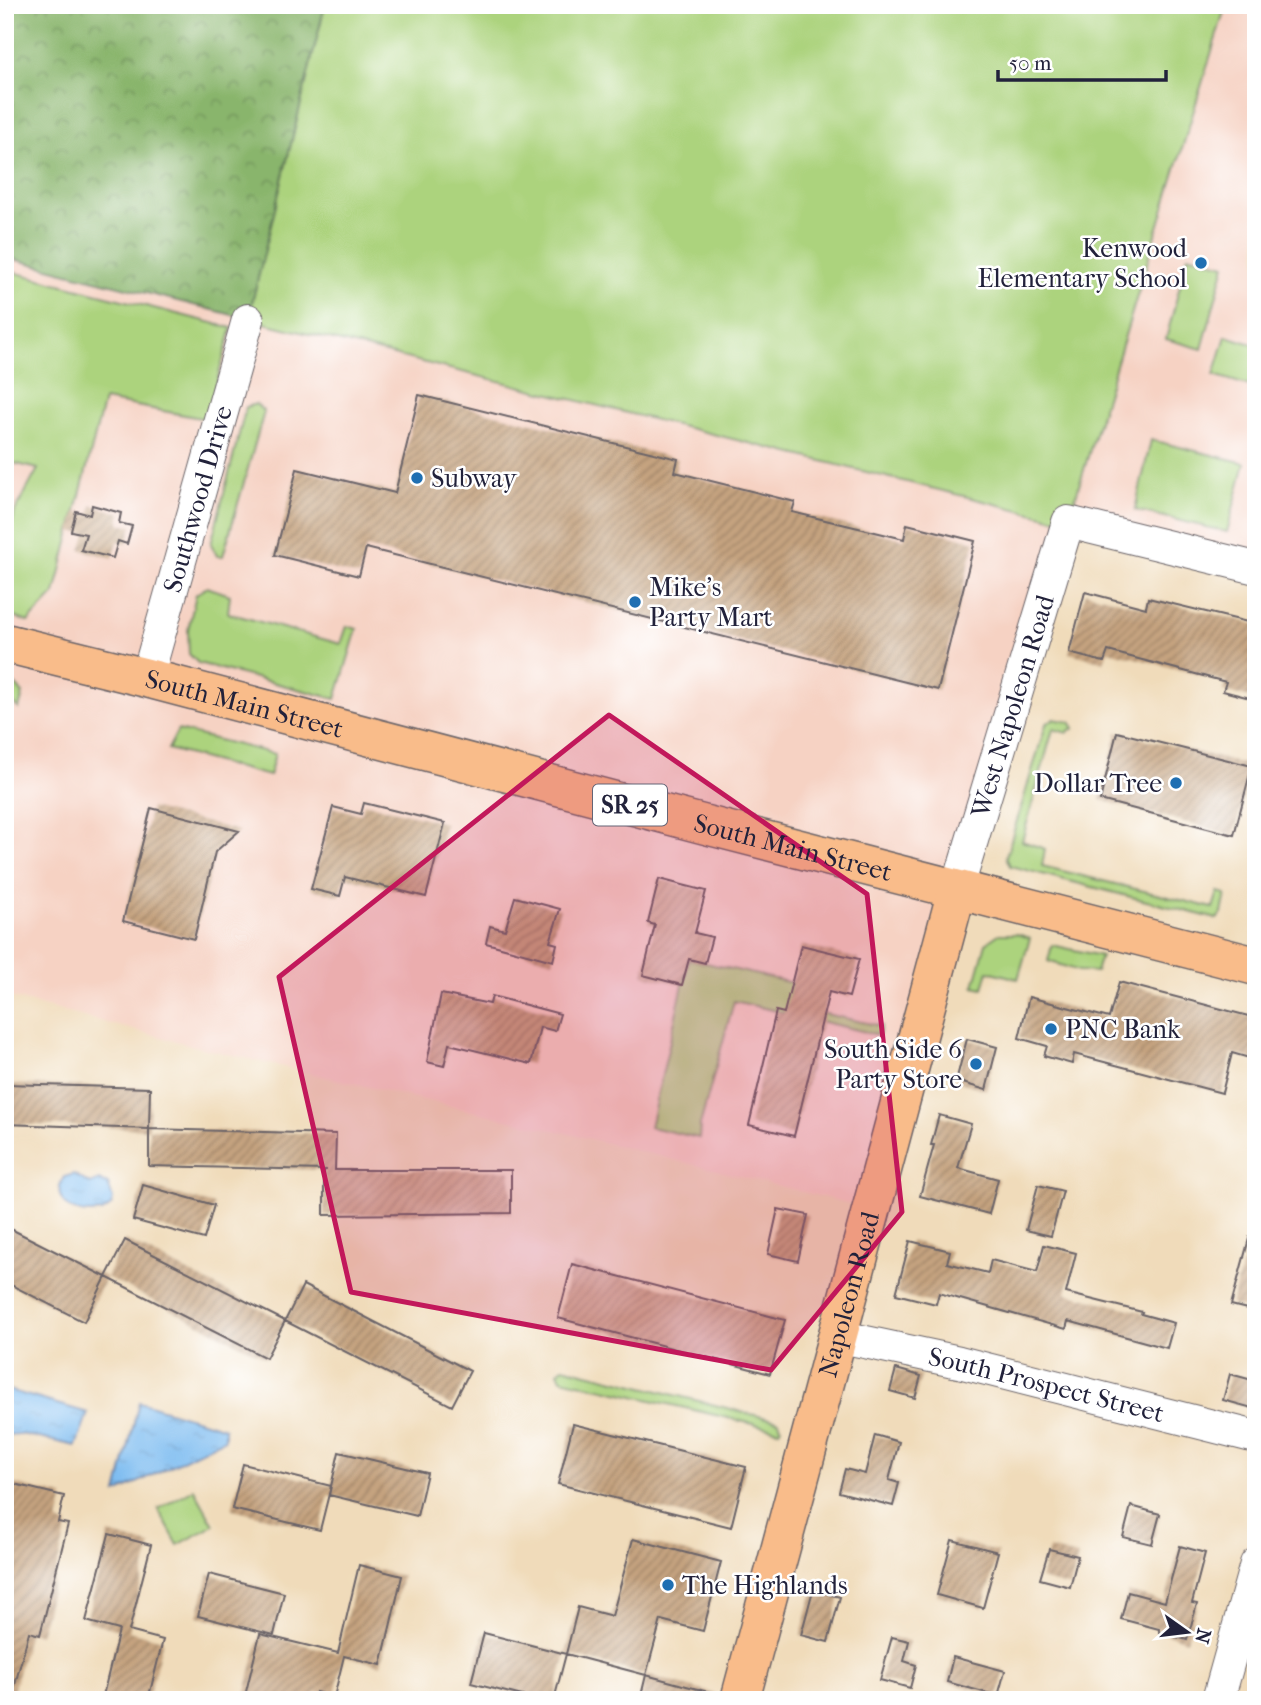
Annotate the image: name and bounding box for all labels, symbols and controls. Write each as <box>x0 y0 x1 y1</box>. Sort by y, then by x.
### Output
scale bar <box>998 38 1166 82</box>
text: 50 m <box>1009 51 1052 75</box>
place label: Kenwood Elementary School <box>978 233 1188 294</box>
marker: Kenwood Elementary School <box>1193 255 1209 271</box>
street label: Southwood Drive <box>157 402 239 596</box>
place label: Subway <box>431 463 518 494</box>
marker: Subway <box>409 470 425 486</box>
place label: Mike's Party Mart <box>649 572 773 633</box>
street label: West Napoleon Road <box>964 590 1061 822</box>
marker: Mike's Party Mart <box>627 594 643 610</box>
street label: South Main Street <box>142 663 347 745</box>
place label: Dollar Tree <box>1034 768 1162 799</box>
marker: Dollar Tree <box>1168 775 1184 791</box>
road number: SR 25 <box>593 784 667 826</box>
street label: South Main Street <box>690 807 896 888</box>
place label: PNC Bank <box>1065 1014 1181 1045</box>
marker: PNC Bank <box>1043 1021 1059 1037</box>
place label: South Side 6 Party Store <box>824 1034 963 1095</box>
marker: South Side 6 Party Store <box>968 1056 984 1072</box>
street label: Napoleon Road <box>812 1208 886 1380</box>
street label: South Prospect Street <box>926 1341 1168 1429</box>
place label: The Highlands <box>682 1570 848 1601</box>
marker: The Highlands <box>660 1577 676 1593</box>
north arrow <box>1152 1596 1222 1666</box>
text: N <box>1190 1626 1215 1646</box>

